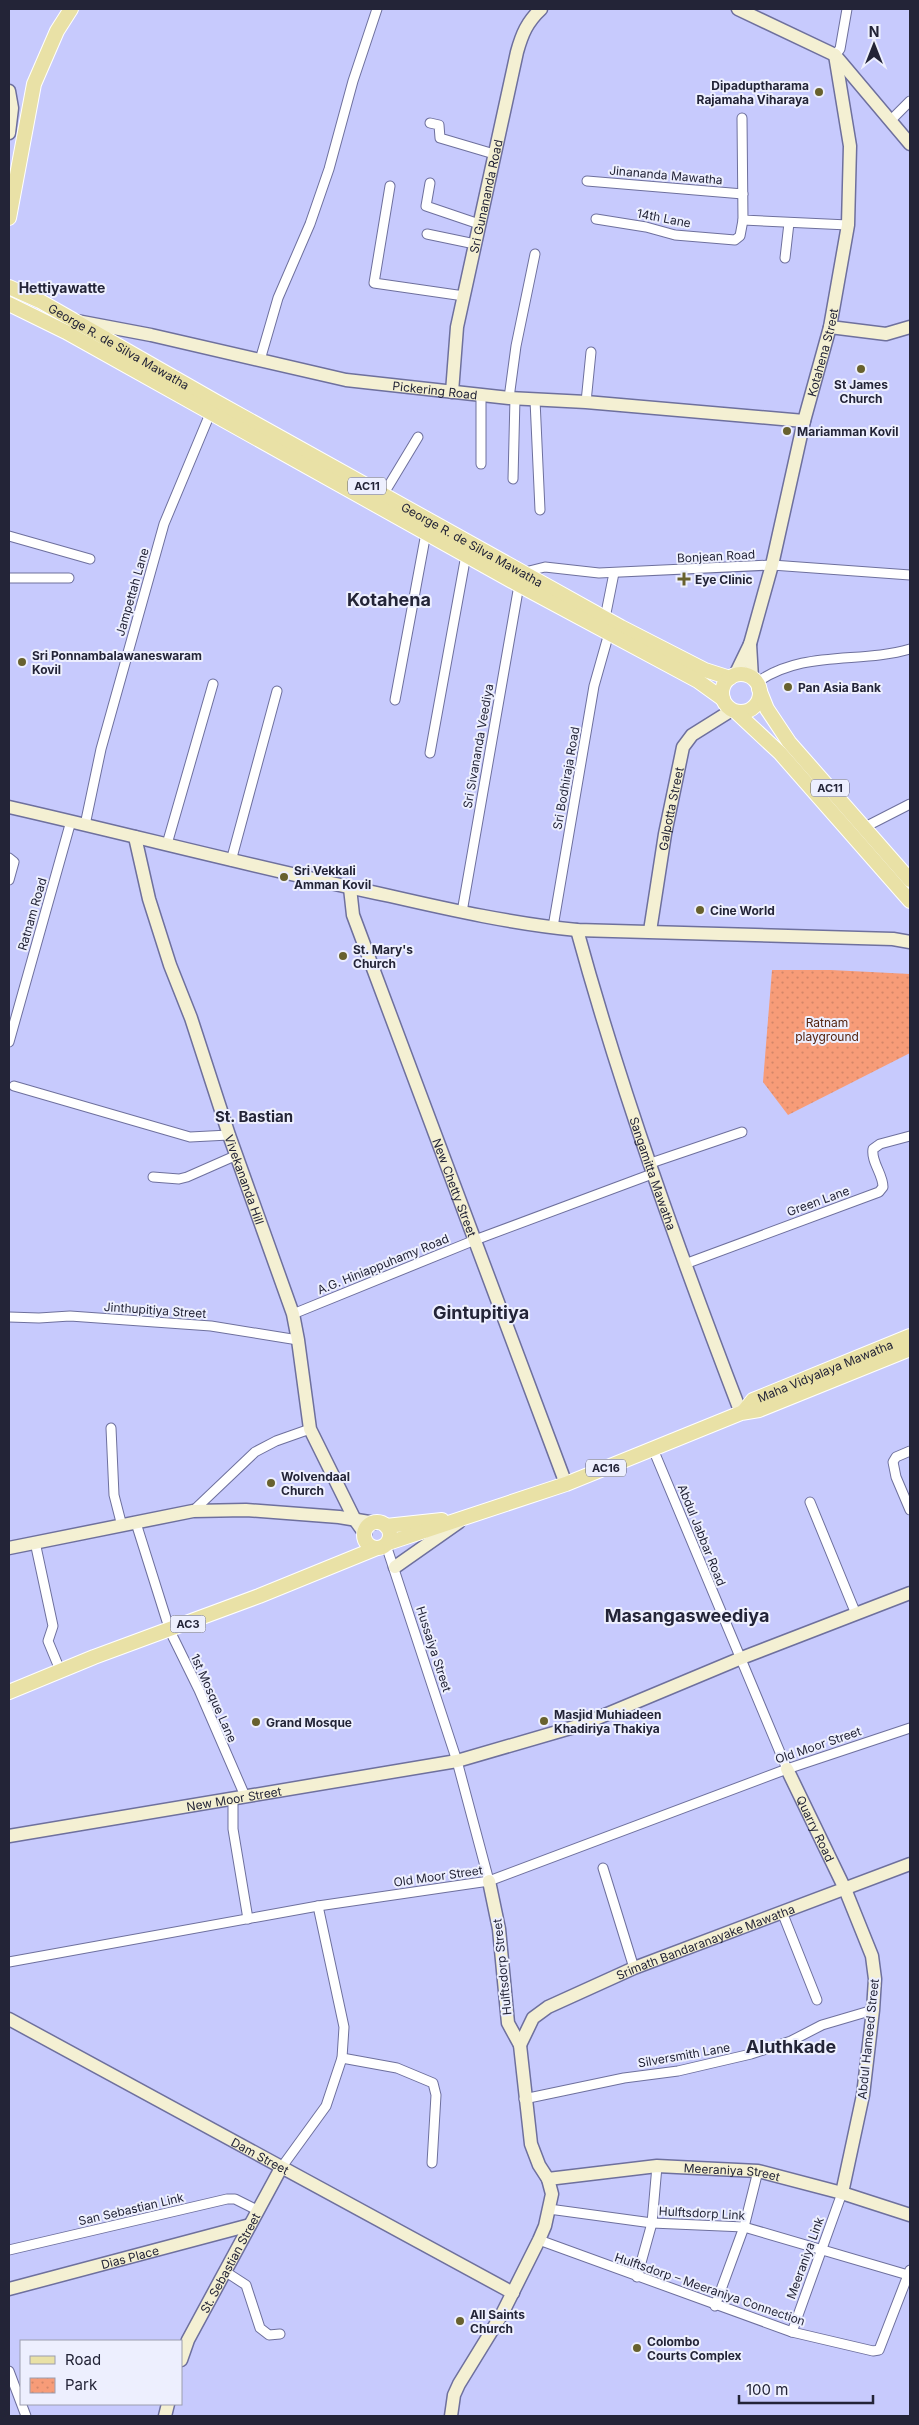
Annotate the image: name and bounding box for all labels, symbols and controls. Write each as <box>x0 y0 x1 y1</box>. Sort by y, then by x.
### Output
north arrow <box>849 20 899 70</box>
text: N <box>869 23 879 40</box>
place label: Dipaduptharama Rajamaha Viharaya <box>697 78 809 107</box>
marker: Dipaduptharama Rajamaha Viharaya <box>813 86 825 98</box>
street label: Sri Gunananda Road <box>466 138 505 255</box>
street label: Jinananda Mawatha <box>609 163 723 187</box>
street label: 14th Lane <box>636 205 692 231</box>
district label: Hettiyawatte <box>19 279 105 296</box>
street label: George R. de Silva Mawatha <box>46 300 192 392</box>
street label: Kotahena Street <box>804 307 841 398</box>
marker: St James Church <box>855 363 867 375</box>
place label: St James Church <box>834 377 888 406</box>
street label: Pickering Road <box>392 378 478 402</box>
place label: Mariamman Kovil <box>797 424 899 439</box>
marker: Mariamman Kovil <box>781 425 793 437</box>
road number: AC11 <box>348 478 386 494</box>
street label: George R. de Silva Mawatha <box>399 499 546 590</box>
street label: Jampettah Lane <box>112 546 152 638</box>
street label: Bonjean Road <box>677 546 755 566</box>
marker: Eye Clinic <box>677 572 691 586</box>
place label: Eye Clinic <box>695 572 752 587</box>
district label: Kotahena <box>347 589 431 610</box>
place label: Sri Ponnambalawaneswaram Kovil <box>32 648 202 677</box>
marker: Sri Ponnambalawaneswaram Kovil <box>16 656 28 668</box>
place label: Pan Asia Bank <box>798 680 881 695</box>
marker: Pan Asia Bank <box>782 681 794 693</box>
street label: Sri Sivananda Veediya <box>460 682 496 810</box>
street label: Sri Bodhiraja Road <box>550 725 582 831</box>
street label: Galpotta Street <box>655 766 686 852</box>
road number: AC11 <box>811 780 849 796</box>
place label: Sri Vekkali Amman Kovil <box>294 863 371 892</box>
marker: Sri Vekkali Amman Kovil <box>278 871 290 883</box>
street label: Ratnam Road <box>14 876 50 952</box>
place label: Cine World <box>710 903 775 918</box>
marker: Cine World <box>694 904 706 916</box>
place label: St. Mary's Church <box>353 942 413 971</box>
marker: St. Mary's Church <box>337 950 349 962</box>
park label: Ratnam playground <box>795 1015 859 1044</box>
district label: St. Bastian <box>215 1107 293 1126</box>
street label: Sangamitta Mawatha <box>627 1115 680 1232</box>
street label: Vivekananda Hill <box>222 1133 268 1226</box>
street label: New Chetty Street <box>430 1136 480 1239</box>
street label: Green Lane <box>785 1183 851 1219</box>
street label: A.G. Hiniappuhamy Road <box>315 1231 451 1297</box>
street label: Jinthupitiya Street <box>103 1299 207 1321</box>
district label: Gintupitiya <box>433 1302 529 1323</box>
street label: Maha Vidyalaya Mawatha <box>755 1336 895 1405</box>
road number: AC16 <box>586 1460 626 1476</box>
place label: Wolvendaal Church <box>281 1469 350 1498</box>
marker: Wolvendaal Church <box>265 1477 277 1489</box>
street label: Abdul Jabbar Road <box>675 1482 729 1588</box>
street label: Hussaiya Street <box>413 1604 455 1694</box>
district label: Masangasweediya <box>605 1605 769 1626</box>
road number: AC3 <box>170 1616 206 1632</box>
street label: 1st Mosque Lane <box>188 1651 240 1745</box>
place label: Masjid Muhiadeen Khadiriya Thakiya <box>554 1707 661 1736</box>
place label: Grand Mosque <box>266 1715 352 1730</box>
marker: Masjid Muhiadeen Khadiriya Thakiya <box>538 1715 550 1727</box>
marker: Grand Mosque <box>250 1716 262 1728</box>
street label: Old Moor Street <box>773 1723 863 1767</box>
street label: New Moor Street <box>185 1783 283 1814</box>
street label: Quarry Road <box>793 1793 838 1864</box>
street label: Old Moor Street <box>392 1862 484 1890</box>
street label: Srimath Bandaranayake Mawatha <box>614 1901 797 1983</box>
street label: Hulftsdorp Street <box>489 1918 515 2016</box>
street label: Abdul Hameed Street <box>854 1978 882 2100</box>
district label: Aluthkade <box>746 2036 836 2057</box>
street label: Silversmith Lane <box>637 2040 731 2070</box>
street label: Dam Street <box>229 2134 292 2177</box>
street label: Meeraniya Street <box>683 2160 782 2184</box>
street label: San Sebastian Link <box>77 2190 185 2228</box>
street label: Hulftsdorp Link <box>658 2203 746 2223</box>
street label: St. Sebastian Street <box>197 2210 263 2315</box>
street label: Meeraniya Link <box>783 2215 827 2301</box>
street label: Dias Place <box>99 2242 160 2272</box>
street label: Hulftsdorp – Meeraniya Connection <box>613 2249 807 2329</box>
place label: All Saints Church <box>470 2307 525 2336</box>
marker: All Saints Church <box>454 2315 466 2327</box>
place label: Colombo Courts Complex <box>647 2334 742 2363</box>
legend <box>20 2340 182 2405</box>
marker: Colombo Courts Complex <box>631 2342 643 2354</box>
text: Road <box>65 2350 101 2369</box>
scale bar <box>739 2372 873 2404</box>
text: Park <box>65 2375 98 2394</box>
text: 100 m <box>746 2380 788 2399</box>

